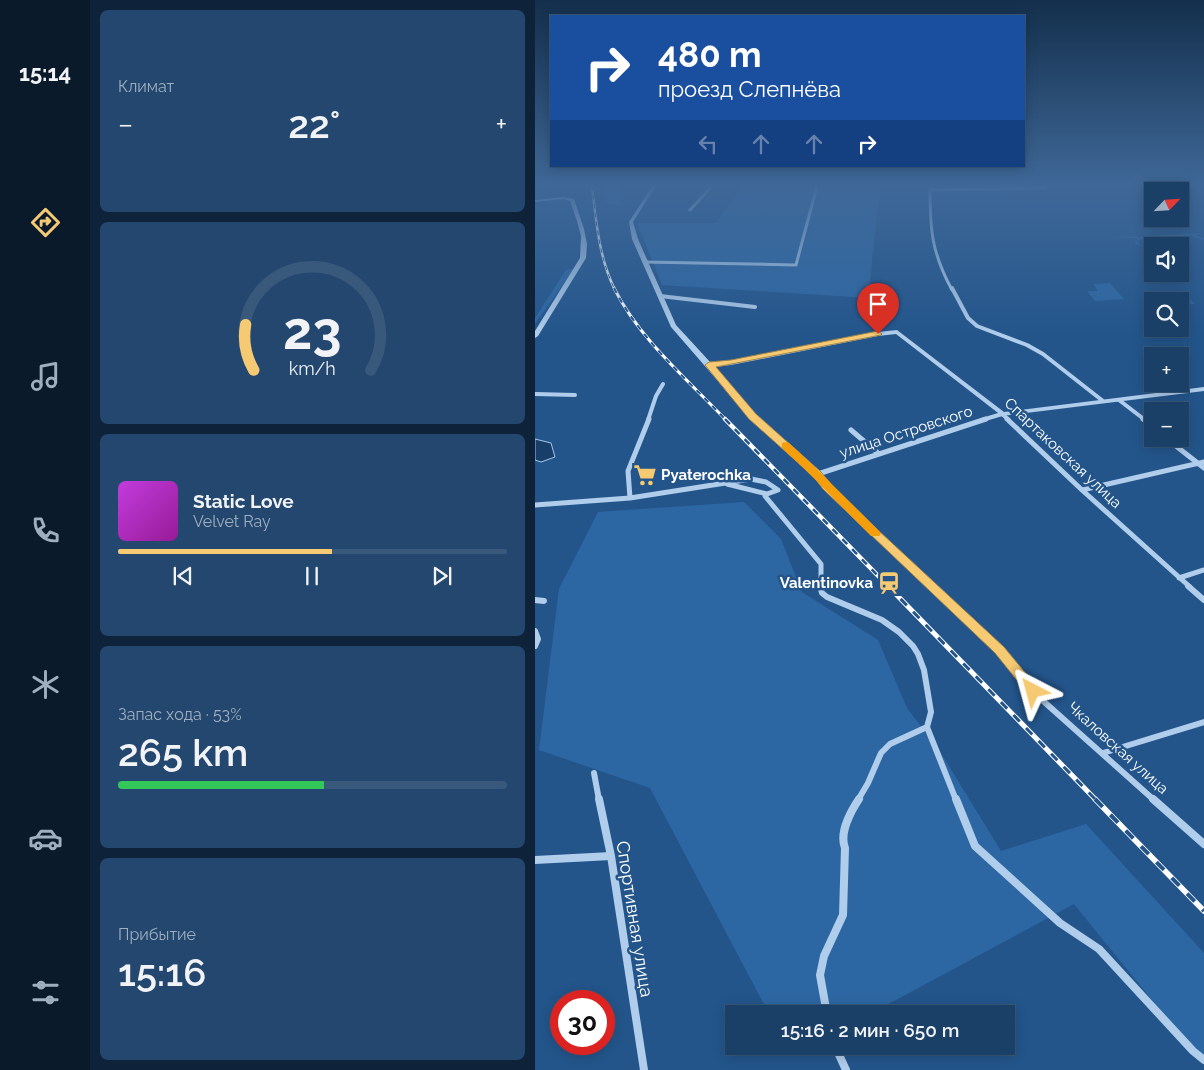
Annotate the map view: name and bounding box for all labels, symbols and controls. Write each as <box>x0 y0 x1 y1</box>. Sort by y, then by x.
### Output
text: 480 m <box>658 34 762 75</box>
icon: right <box>575 35 640 100</box>
text: 15:14 <box>19 60 71 86</box>
text: проезд Слепнёва <box>658 76 841 102</box>
text: Климат <box>118 77 174 96</box>
text: 22° <box>288 102 340 147</box>
text: − <box>118 108 133 141</box>
text: + <box>495 108 507 141</box>
icon: left <box>694 130 722 158</box>
icon: ahead <box>747 130 775 158</box>
icon: ahead <box>800 130 828 158</box>
icon: right <box>853 130 881 158</box>
north arrow <box>1144 182 1189 228</box>
map controls <box>1144 182 1189 447</box>
icon: directions <box>28 205 63 240</box>
button: sound <box>1144 237 1189 282</box>
pin <box>857 283 899 334</box>
icon: arrive <box>864 290 892 318</box>
button: search <box>1144 292 1189 337</box>
text: 23 <box>283 300 342 361</box>
button: + <box>1144 347 1189 392</box>
text: km/h <box>289 358 336 379</box>
icon: music <box>28 359 63 394</box>
street label: Спартаковская улица <box>1001 394 1125 512</box>
street label: улица Островского <box>837 402 975 462</box>
button: − <box>1144 402 1189 447</box>
supermarket icon: Pyaterochka <box>632 462 658 488</box>
place label: Pyaterochka <box>661 466 751 484</box>
text: Static Love <box>193 490 294 512</box>
text: Velvet Ray <box>193 512 271 531</box>
icon: phone <box>28 513 63 548</box>
icon: previous <box>169 562 197 590</box>
icon: pause <box>298 562 326 590</box>
icon: next <box>428 562 456 590</box>
station icon: Valentinovka <box>876 570 902 596</box>
place label: Valentinovka <box>780 574 873 592</box>
position arrow <box>1006 664 1058 716</box>
icon: climate <box>28 667 63 702</box>
street label: Чкаловская улица <box>1064 698 1172 798</box>
text: Запас хода · 53% <box>118 705 242 724</box>
text: 265 km <box>118 730 248 775</box>
icon: car <box>28 821 63 856</box>
street label: Спортивная улица <box>612 839 658 999</box>
text: Прибытие <box>118 925 196 944</box>
text: 15:16 <box>118 950 206 995</box>
icon: filters <box>28 975 63 1010</box>
speed limit sign: 30 <box>550 990 615 1055</box>
text: 15:16 · 2 мин · 650 m <box>781 1019 959 1041</box>

